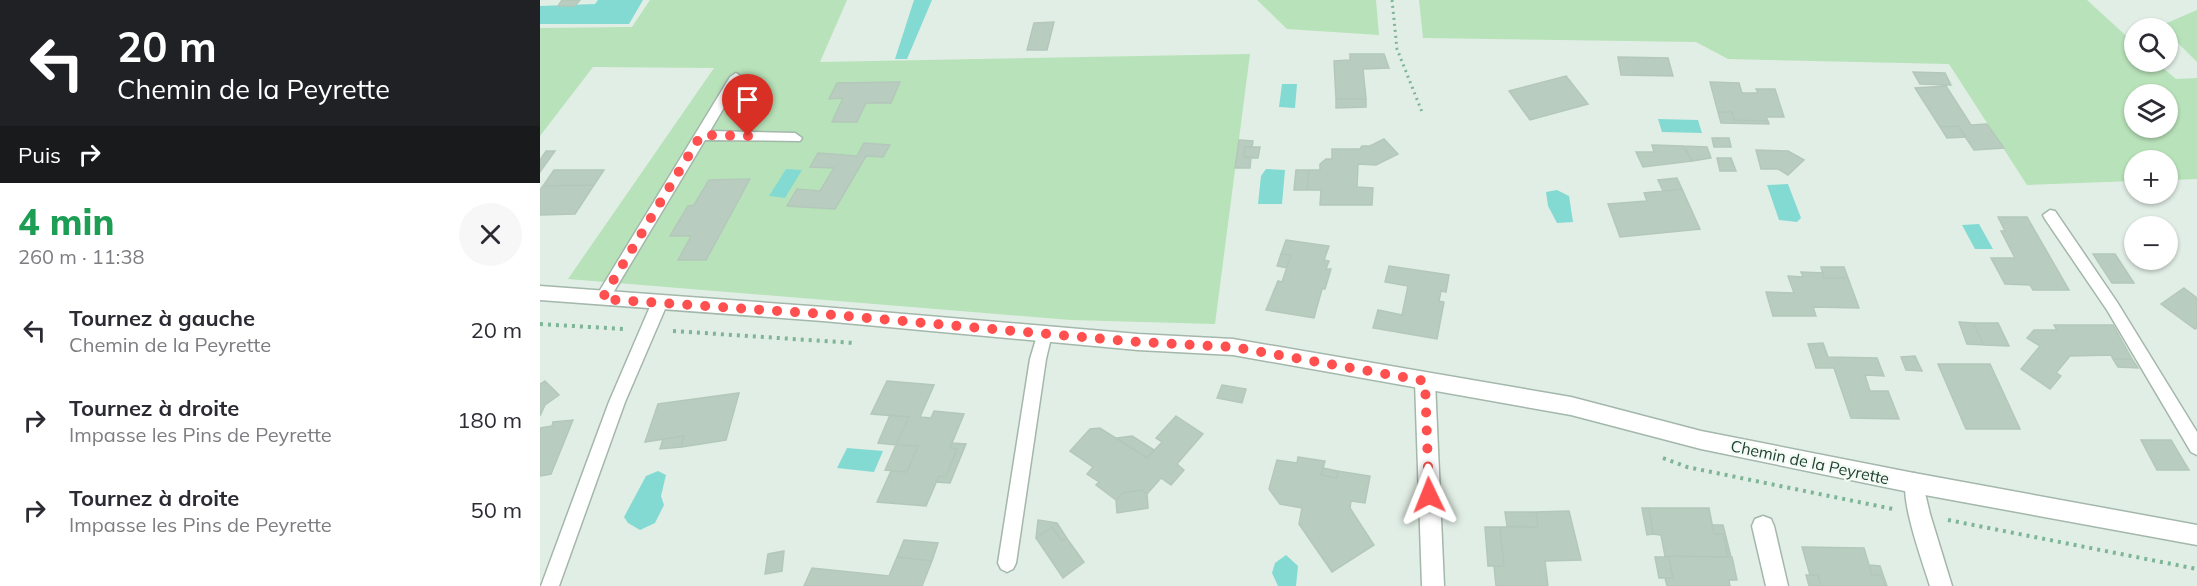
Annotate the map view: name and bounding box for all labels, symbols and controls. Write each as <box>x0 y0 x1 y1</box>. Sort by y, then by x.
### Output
map controls <box>2124 18 2178 270</box>
button: search <box>2124 18 2178 72</box>
text: 20 m <box>117 20 217 73</box>
icon: left <box>18 24 96 102</box>
text: Chemin de la Peyrette <box>117 72 390 106</box>
pin <box>722 74 773 136</box>
icon: arrive <box>731 83 764 116</box>
button: layers <box>2124 84 2178 138</box>
icon: right <box>73 138 106 171</box>
text: Puis <box>18 141 61 169</box>
button: + <box>2124 150 2178 204</box>
text: 4 min <box>18 199 114 244</box>
button: close <box>459 203 522 266</box>
button: − <box>2124 216 2178 270</box>
text: 260 m · 11:38 <box>18 244 144 269</box>
text: Tournez à gauche <box>69 304 255 332</box>
icon: left <box>18 314 51 347</box>
text: 20 m <box>471 316 522 344</box>
text: Chemin de la Peyrette <box>69 332 271 357</box>
text: Tournez à droite <box>69 394 239 422</box>
icon: right <box>18 404 51 437</box>
text: 180 m <box>457 406 522 434</box>
text: Impasse les Pins de Peyrette <box>69 422 332 447</box>
street label: Chemin de la Peyrette <box>1729 435 1891 489</box>
position arrow <box>1397 463 1461 527</box>
text: Tournez à droite <box>69 484 239 512</box>
icon: right <box>18 494 51 527</box>
text: 50 m <box>471 496 522 524</box>
text: Impasse les Pins de Peyrette <box>69 512 332 537</box>

